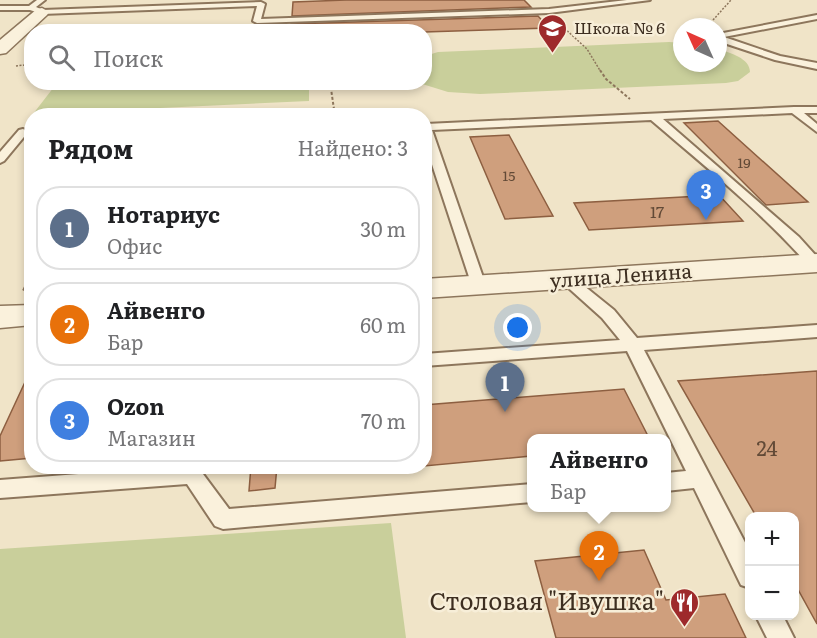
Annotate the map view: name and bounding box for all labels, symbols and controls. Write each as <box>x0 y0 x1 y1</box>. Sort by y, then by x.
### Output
school or university icon: Школа № 6 <box>537 12 569 54</box>
place label: Школа № 6 <box>574 15 665 39</box>
north arrow <box>673 18 727 72</box>
search box <box>24 24 432 90</box>
icon: search <box>45 41 78 74</box>
text: Поиск <box>93 41 163 74</box>
text: Рядом <box>48 128 133 167</box>
text: Найдено: 3 <box>298 132 408 162</box>
house number: 19 <box>737 152 751 172</box>
house number: 15 <box>503 165 515 185</box>
pin: 3 <box>686 170 726 220</box>
text: Нотариус <box>107 197 220 230</box>
house number: 17 <box>650 199 664 223</box>
text: 1 <box>65 213 74 243</box>
text: 30 m <box>360 213 406 243</box>
text: Офис <box>107 230 162 260</box>
street label: улица Ленина <box>549 254 693 294</box>
text: Айвенго <box>107 293 205 326</box>
text: 2 <box>64 309 75 339</box>
text: 60 m <box>360 309 406 339</box>
your location <box>503 313 532 342</box>
text: Бар <box>107 326 143 356</box>
pin: 1 <box>486 362 524 412</box>
text: Ozon <box>107 389 164 422</box>
text: 3 <box>64 405 75 435</box>
text: 70 m <box>361 405 406 435</box>
text: Магазин <box>107 422 196 452</box>
house number: 24 <box>756 432 778 462</box>
popup <box>527 434 671 512</box>
text: Айвенго <box>550 442 648 475</box>
text: Бар <box>550 475 586 505</box>
map controls <box>745 512 799 620</box>
button: + <box>745 512 799 566</box>
pin: 2 <box>580 532 618 581</box>
button: − <box>745 566 799 620</box>
place label: Столовая "Ивушка" <box>429 582 664 617</box>
restaurant icon: Столовая "Ивушка" <box>669 586 701 628</box>

